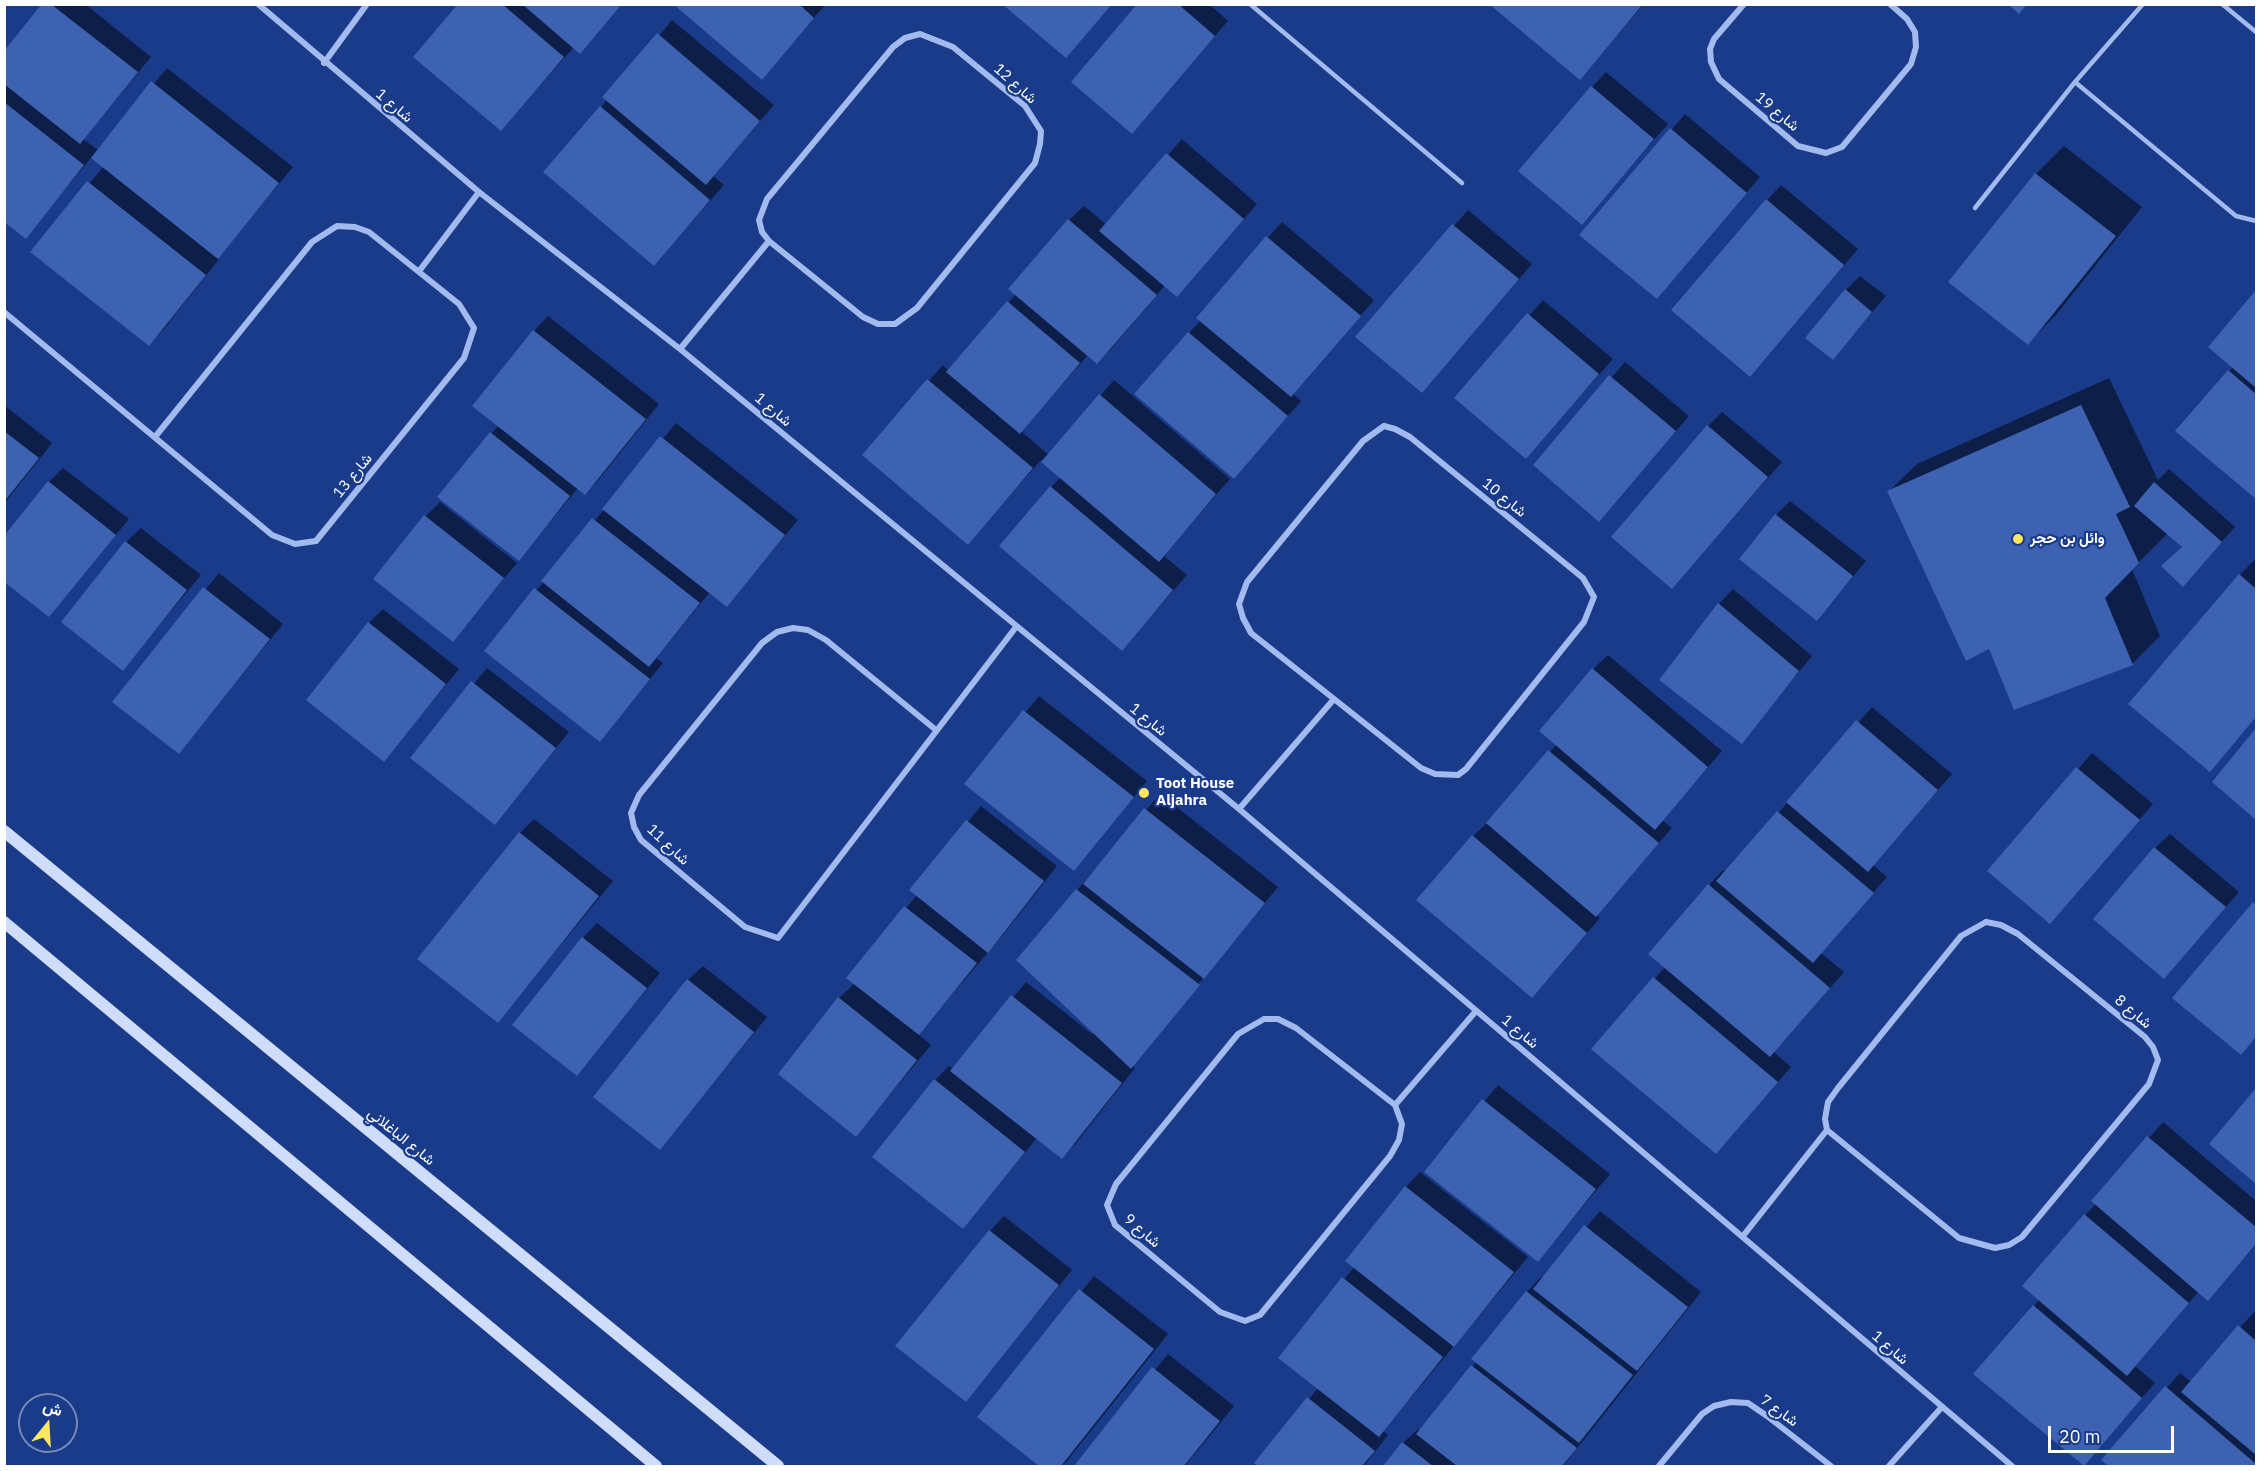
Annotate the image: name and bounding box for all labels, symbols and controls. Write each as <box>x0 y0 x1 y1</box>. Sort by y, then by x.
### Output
street label: شارع 12 <box>990 60 1040 108</box>
street label: شارع 1 <box>372 85 416 127</box>
street label: شارع 19 <box>1751 88 1803 136</box>
street label: شارع 1 <box>751 389 795 431</box>
street label: شارع 13 <box>330 450 376 502</box>
street label: شارع 10 <box>1478 475 1530 521</box>
place label: وائل بن حجر <box>2030 530 2105 548</box>
marker: وائل بن حجر <box>2011 532 2025 546</box>
street label: شارع 1 <box>1126 700 1170 740</box>
place label: Toot House Aljahra <box>1156 775 1234 810</box>
marker: Toot House Aljahra <box>1137 786 1151 800</box>
street label: شارع 11 <box>643 821 693 869</box>
street label: شارع 8 <box>2111 991 2155 1033</box>
street label: شارع 1 <box>1498 1011 1542 1053</box>
street label: شارع الباغلاني <box>364 1104 438 1170</box>
street label: شارع 9 <box>1120 1210 1164 1252</box>
street label: شارع 1 <box>1868 1327 1912 1369</box>
street label: شارع 7 <box>1756 1391 1802 1431</box>
north arrow <box>18 1393 78 1453</box>
text: ش <box>41 1395 65 1420</box>
scale bar <box>2051 1414 2177 1452</box>
text: 20 m <box>2059 1425 2101 1448</box>

